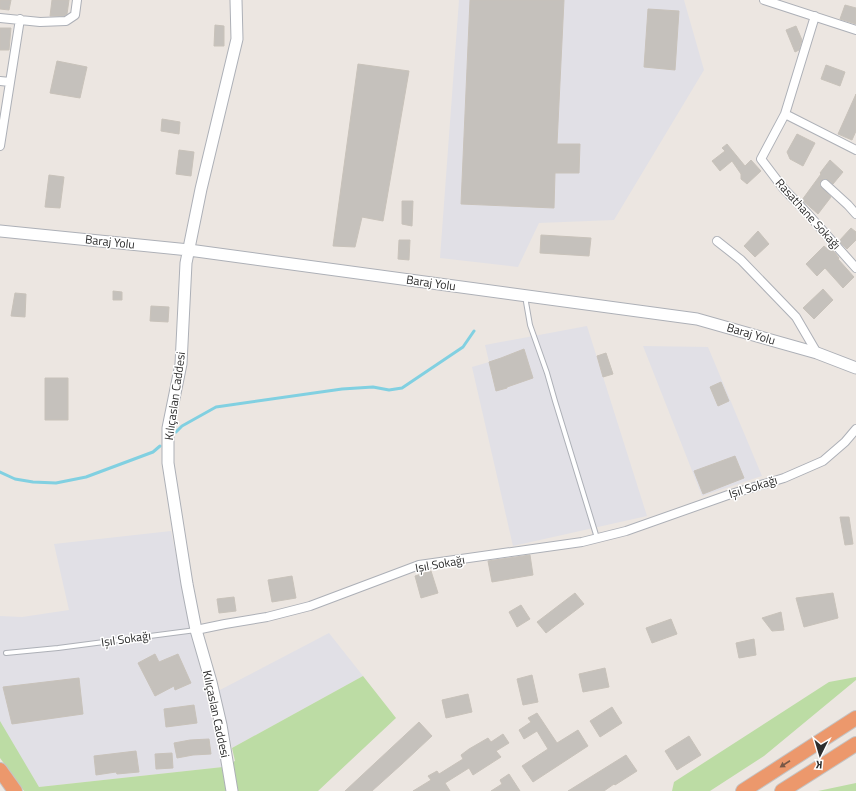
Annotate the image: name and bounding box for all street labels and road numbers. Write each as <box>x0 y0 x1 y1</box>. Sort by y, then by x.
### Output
street label: Rasathane Sokağı <box>771 174 846 254</box>
street label: Baraj Yolu <box>84 229 136 254</box>
street label: Baraj Yolu <box>405 270 457 295</box>
street label: Baraj Yolu <box>725 318 778 350</box>
street label: Kılıçaslan Caddesi <box>159 351 190 441</box>
street label: Işıl Sokağı <box>726 470 780 503</box>
street label: Işıl Sokağı <box>414 550 466 577</box>
street label: Işıl Sokağı <box>100 626 152 651</box>
street label: Kılıçaslan Caddesi <box>198 668 235 759</box>

